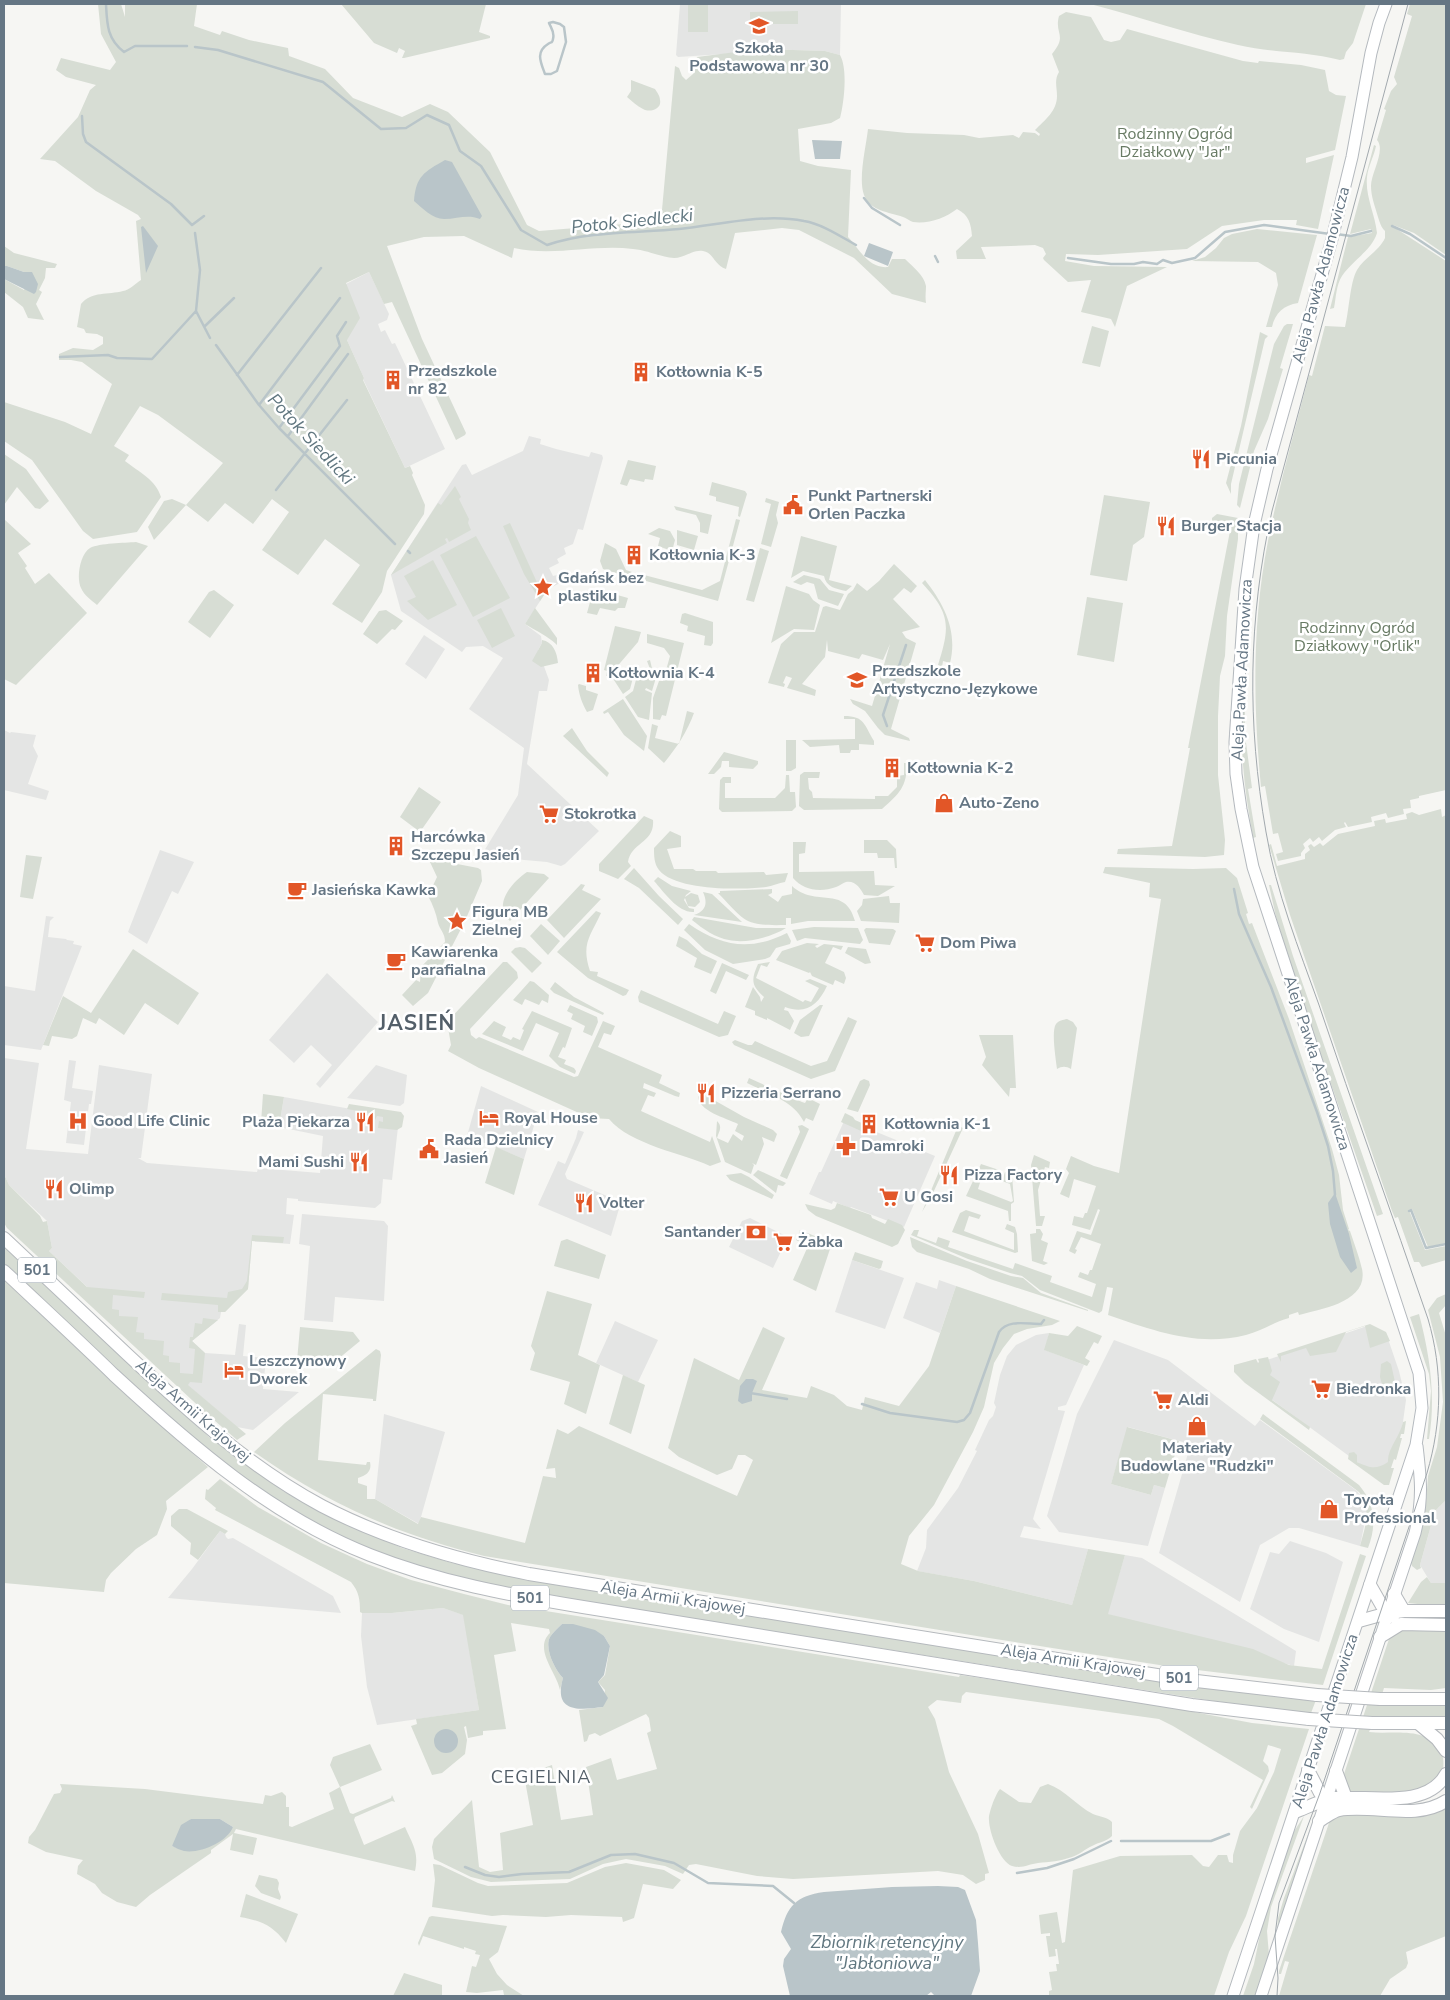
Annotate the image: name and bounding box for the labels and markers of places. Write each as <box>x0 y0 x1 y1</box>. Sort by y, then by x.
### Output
school or university icon: Szkoła Podstawowa nr 30 <box>748 15 770 37</box>
place label: Szkoła Podstawowa nr 30 <box>689 37 829 77</box>
place label: Przedszkole nr 82 <box>408 360 497 400</box>
building icon: Kotłownia K-5 <box>630 361 652 383</box>
place label: Kotłownia K-5 <box>656 361 763 383</box>
building icon: Przedszkole nr 82 <box>382 369 404 391</box>
restaurant icon: Piccunia <box>1190 448 1212 470</box>
place label: Piccunia <box>1216 448 1277 470</box>
place label: Punkt Partnerski Orlen Paczka <box>808 485 932 525</box>
public building icon: Punkt Partnerski Orlen Paczka <box>782 494 804 516</box>
restaurant icon: Burger Stacja <box>1155 515 1177 537</box>
place label: Burger Stacja <box>1181 515 1282 537</box>
building icon: Kotłownia K-3 <box>623 544 645 566</box>
place label: Kotłownia K-3 <box>649 544 756 566</box>
place label: Gdańsk bez plastiku <box>558 567 644 607</box>
place icon: Gdańsk bez plastiku <box>532 576 554 598</box>
place label: Przedszkole Artystyczno-Językowe <box>872 660 1038 700</box>
building icon: Kotłownia K-4 <box>582 662 604 684</box>
place label: Kotłownia K-4 <box>608 662 715 684</box>
school or university icon: Przedszkole Artystyczno-Językowe <box>846 669 868 691</box>
building icon: Kotłownia K-2 <box>881 757 903 779</box>
place label: Kotłownia K-2 <box>907 757 1014 779</box>
shop icon: Auto-Zeno <box>933 792 955 814</box>
place label: Auto-Zeno <box>959 792 1039 814</box>
supermarket icon: Stokrotka <box>538 803 560 825</box>
place label: Stokrotka <box>564 803 637 825</box>
place label: Harcówka Szczepu Jasień <box>411 826 520 866</box>
building icon: Harcówka Szczepu Jasień <box>385 835 407 857</box>
cafe icon: Jasieńska Kawka <box>286 879 308 901</box>
place label: Jasieńska Kawka <box>311 879 436 901</box>
place label: Figura MB Zielnej <box>472 901 548 941</box>
place icon: Figura MB Zielnej <box>446 910 468 932</box>
supermarket icon: Dom Piwa <box>914 932 936 954</box>
place label: Dom Piwa <box>940 932 1017 954</box>
place label: Kawiarenka parafialna <box>411 941 498 981</box>
cafe icon: Kawiarenka parafialna <box>385 950 407 972</box>
restaurant icon: Pizzeria Serrano <box>695 1082 717 1104</box>
place label: Pizzeria Serrano <box>721 1082 841 1104</box>
hotel icon: Royal House <box>478 1107 500 1129</box>
place label: Royal House <box>504 1107 598 1129</box>
hospital icon: Good Life Clinic <box>67 1110 89 1132</box>
place label: Good Life Clinic <box>93 1110 210 1132</box>
place label: Plaża Piekarza <box>242 1111 350 1133</box>
restaurant icon: Plaża Piekarza <box>354 1111 376 1133</box>
building icon: Kotłownia K-1 <box>858 1113 880 1135</box>
place label: Kotłownia K-1 <box>884 1113 991 1135</box>
place label: Rada Dzielnicy Jasień <box>443 1129 554 1169</box>
pharmacy icon: Damroki <box>835 1135 857 1157</box>
place label: Damroki <box>861 1135 924 1157</box>
public building icon: Rada Dzielnicy Jasień <box>418 1138 440 1160</box>
place label: Mami Sushi <box>258 1151 344 1173</box>
restaurant icon: Mami Sushi <box>348 1151 370 1173</box>
restaurant icon: Pizza Factory <box>938 1164 960 1186</box>
place label: Pizza Factory <box>964 1164 1063 1186</box>
restaurant icon: Olimp <box>43 1178 65 1200</box>
place label: Olimp <box>69 1178 114 1200</box>
supermarket icon: U Gosi <box>878 1186 900 1208</box>
place label: U Gosi <box>904 1186 953 1208</box>
restaurant icon: Volter <box>573 1192 595 1214</box>
place label: Volter <box>598 1192 645 1214</box>
place label: Santander <box>664 1221 742 1243</box>
bank icon: Santander <box>745 1221 767 1243</box>
supermarket icon: Żabka <box>772 1231 794 1253</box>
place label: Żabka <box>798 1231 843 1253</box>
place label: Leszczynowy Dworek <box>249 1350 347 1390</box>
hotel icon: Leszczynowy Dworek <box>223 1359 245 1381</box>
supermarket icon: Biedronka <box>1310 1378 1332 1400</box>
place label: Biedronka <box>1336 1378 1411 1400</box>
supermarket icon: Aldi <box>1152 1389 1174 1411</box>
place label: Aldi <box>1178 1389 1209 1411</box>
shop icon: Materiały Budowlane "Rudzki" <box>1186 1415 1208 1437</box>
place label: Materiały Budowlane "Rudzki" <box>1120 1437 1274 1477</box>
place label: Toyota Professional <box>1344 1489 1436 1529</box>
shop icon: Toyota Professional <box>1318 1498 1340 1520</box>

